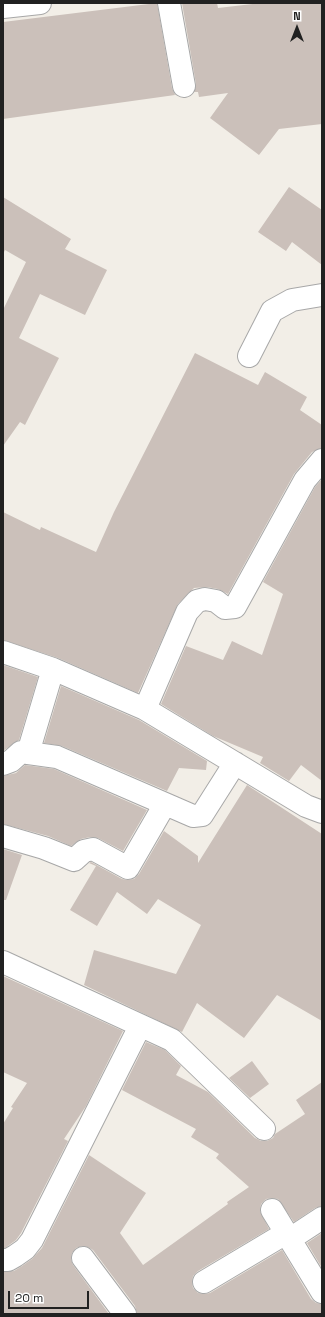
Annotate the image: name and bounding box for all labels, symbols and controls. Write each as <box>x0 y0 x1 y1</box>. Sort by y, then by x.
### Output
north arrow <box>277 8 317 48</box>
text: N <box>293 9 301 23</box>
scale bar <box>10 1283 91 1309</box>
text: 20 m <box>15 1290 43 1306</box>

